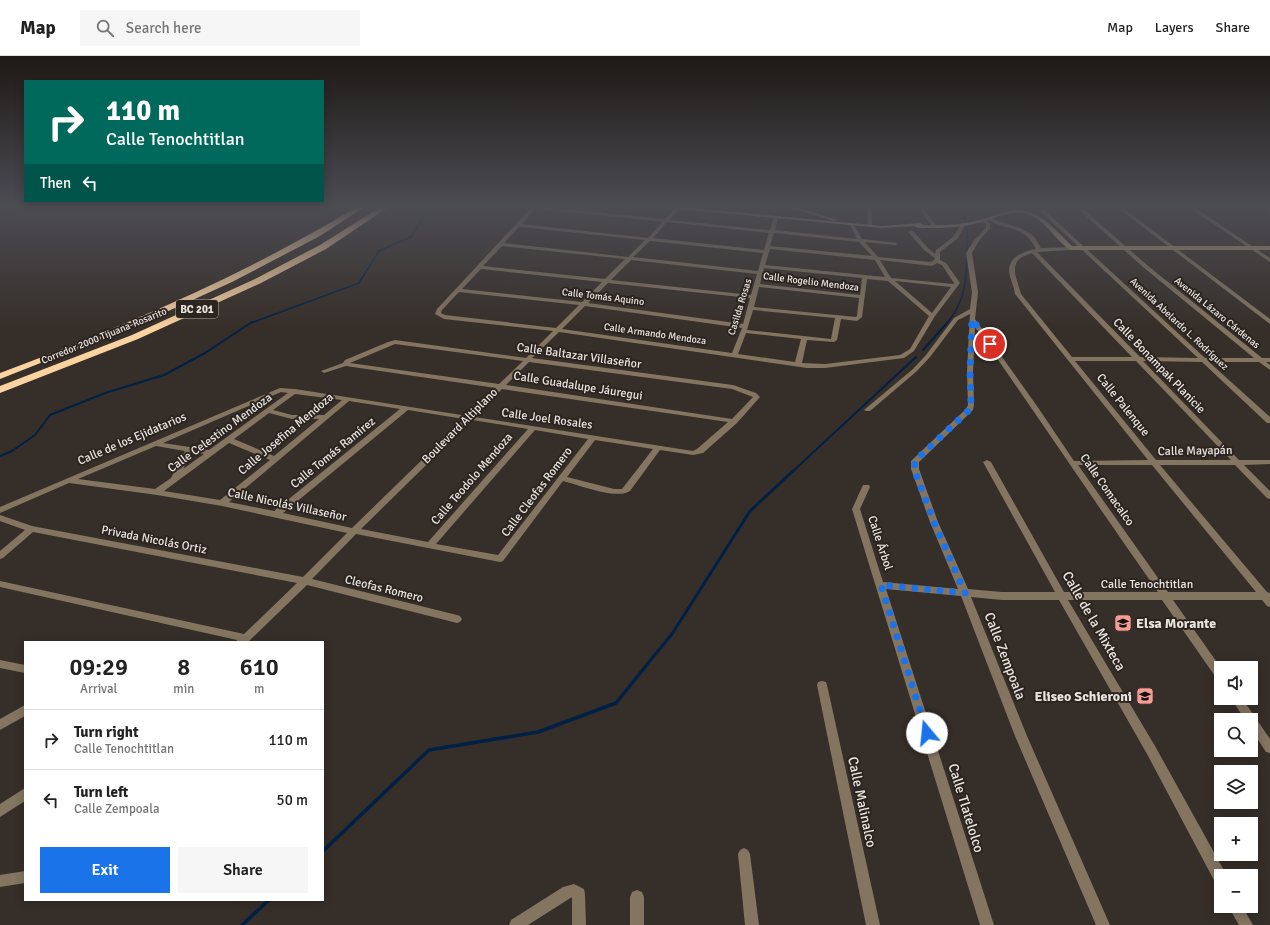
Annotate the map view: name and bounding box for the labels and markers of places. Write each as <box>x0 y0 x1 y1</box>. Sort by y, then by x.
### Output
pin <box>973 327 1007 361</box>
school or university icon: Elsa Morante <box>1113 613 1133 633</box>
place label: Elsa Morante <box>1136 615 1216 632</box>
school or university icon: Eliseo Schieroni <box>1135 686 1155 706</box>
place label: Eliseo Schieroni <box>1034 688 1132 705</box>

